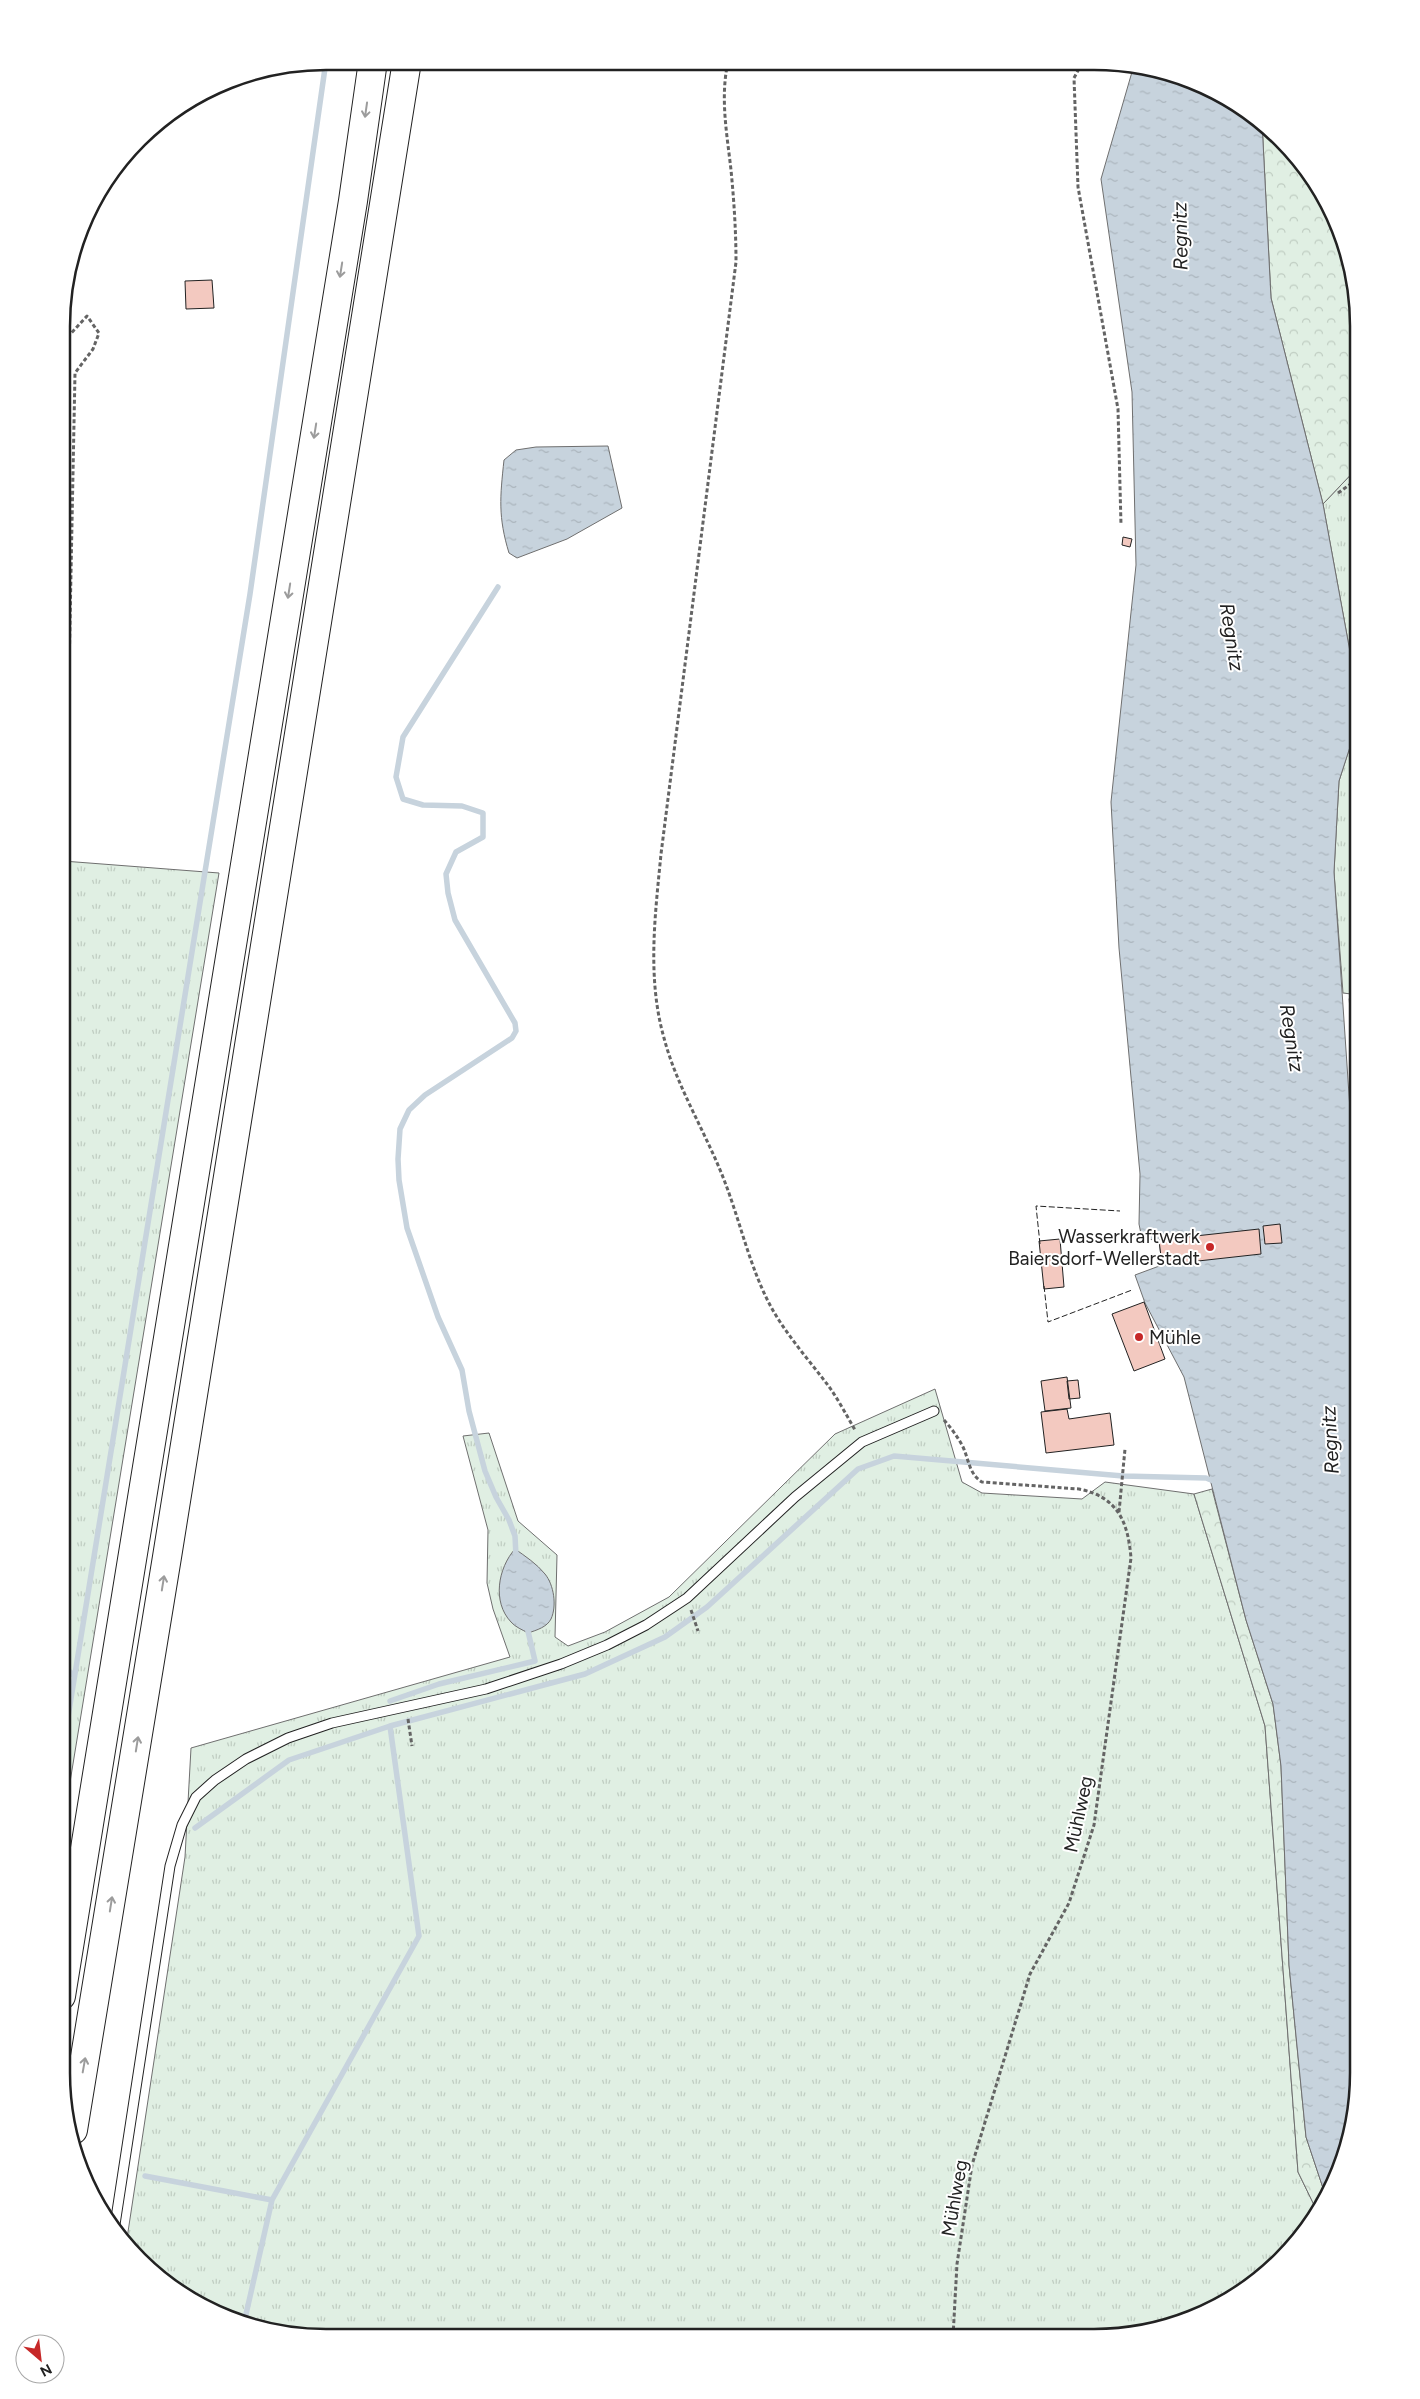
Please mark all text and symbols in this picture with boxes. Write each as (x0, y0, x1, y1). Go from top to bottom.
one-way arrow (360, 101, 370, 117)
water label: Regnitz (1167, 201, 1193, 270)
one-way arrow (336, 262, 346, 278)
one-way arrow (310, 422, 320, 438)
one-way arrow (284, 583, 294, 599)
water label: Regnitz (1215, 601, 1249, 673)
water label: Regnitz (1275, 1002, 1309, 1074)
place label: Wasserkraftwerk Baiersdorf-Wellerstadt (1008, 1225, 1201, 1270)
marker: Wasserkraftwerk Baiersdorf-Wellerstadt (1204, 1241, 1216, 1253)
place label: Mühle (1149, 1326, 1201, 1349)
marker: Mühle (1133, 1331, 1145, 1343)
water label: Regnitz (1316, 1405, 1344, 1475)
one-way arrow (158, 1576, 168, 1592)
one-way arrow (132, 1736, 142, 1752)
street label: Mühlweg (1059, 1774, 1098, 1854)
one-way arrow (106, 1897, 116, 1913)
one-way arrow (80, 2057, 90, 2073)
street label: Mühlweg (936, 2158, 973, 2238)
north arrow (15, 2334, 65, 2384)
text: N (37, 2360, 55, 2380)

